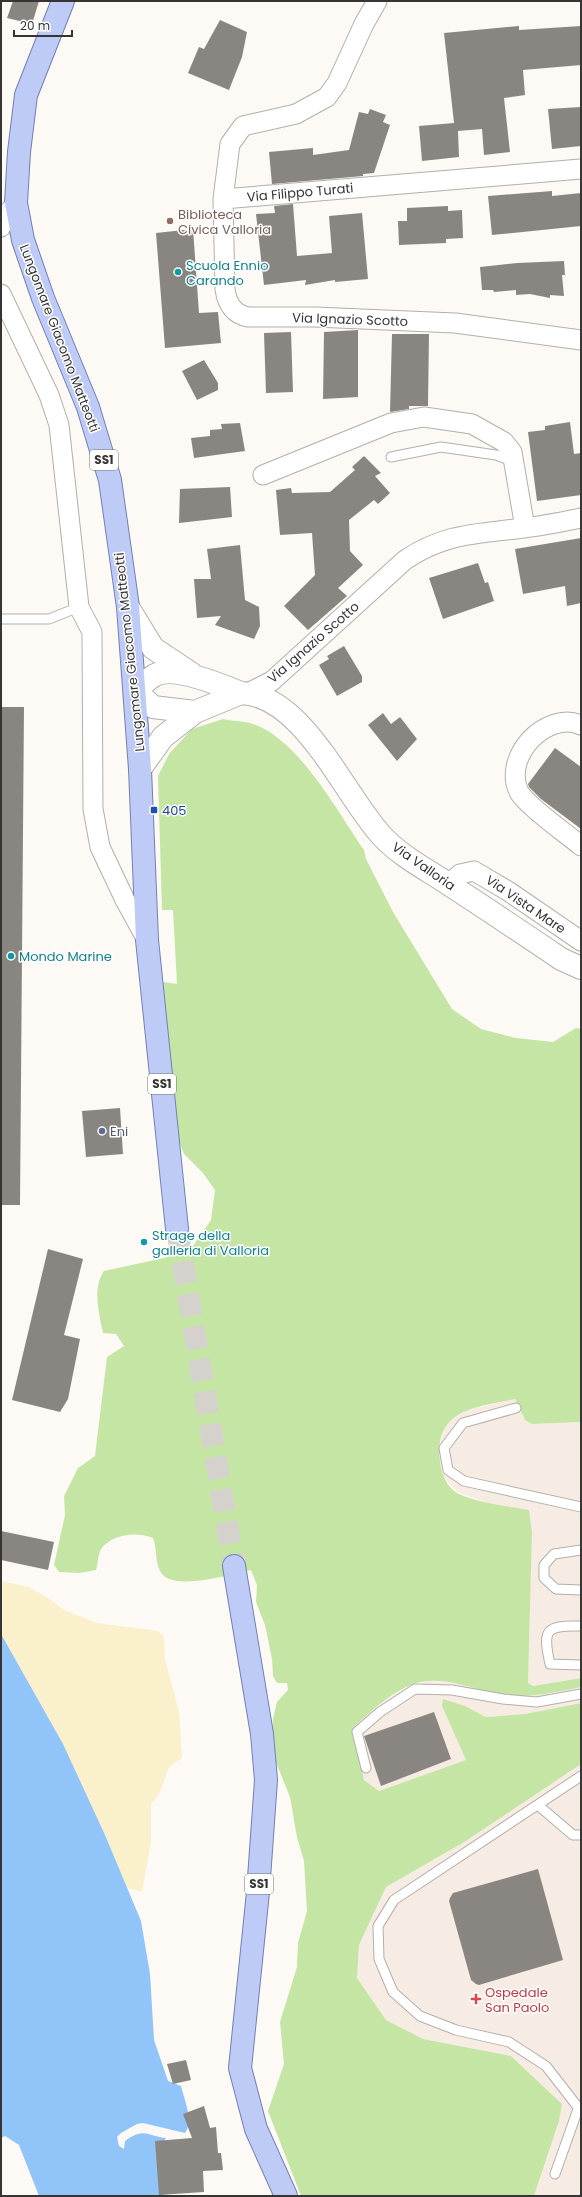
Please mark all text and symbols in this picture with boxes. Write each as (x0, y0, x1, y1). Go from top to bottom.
scale bar (14, 12, 72, 38)
text: 20 m (20, 17, 50, 34)
street label: Via Filippo Turati (246, 178, 354, 207)
place label: Biblioteca Civica Valloria (178, 205, 271, 239)
marker: Biblioteca Civica Valloria (165, 216, 175, 226)
street label: Lungomare Giacomo Matteotti (15, 241, 104, 435)
place label: Scuola Ennio Carando (186, 256, 268, 290)
marker: Scuola Ennio Carando (173, 267, 183, 277)
street label: Via Ignazio Scotto (292, 308, 408, 331)
road number: SS1 (90, 450, 118, 470)
street label: Lungomare Giacomo Matteotti (110, 552, 149, 752)
street label: Via Ignazio Scotto (263, 597, 363, 688)
place label: 405 (162, 801, 187, 820)
marker: 405 (149, 805, 159, 815)
street label: Via Valloria (388, 838, 459, 895)
street label: Via Vista Mare (482, 871, 570, 938)
place label: Mondo Marine (19, 947, 112, 966)
marker: Mondo Marine (6, 951, 16, 961)
road number: SS1 (148, 1074, 176, 1094)
place label: Eni (110, 1122, 128, 1141)
marker: Eni (97, 1126, 107, 1136)
place label: Strage della galleria di Valloria (152, 1226, 269, 1260)
marker: Strage della galleria di Valloria (139, 1237, 149, 1247)
road number: SS1 (245, 1874, 273, 1894)
place label: Ospedale San Paolo (485, 1983, 549, 2017)
marker: Ospedale San Paolo (470, 1993, 482, 2005)

